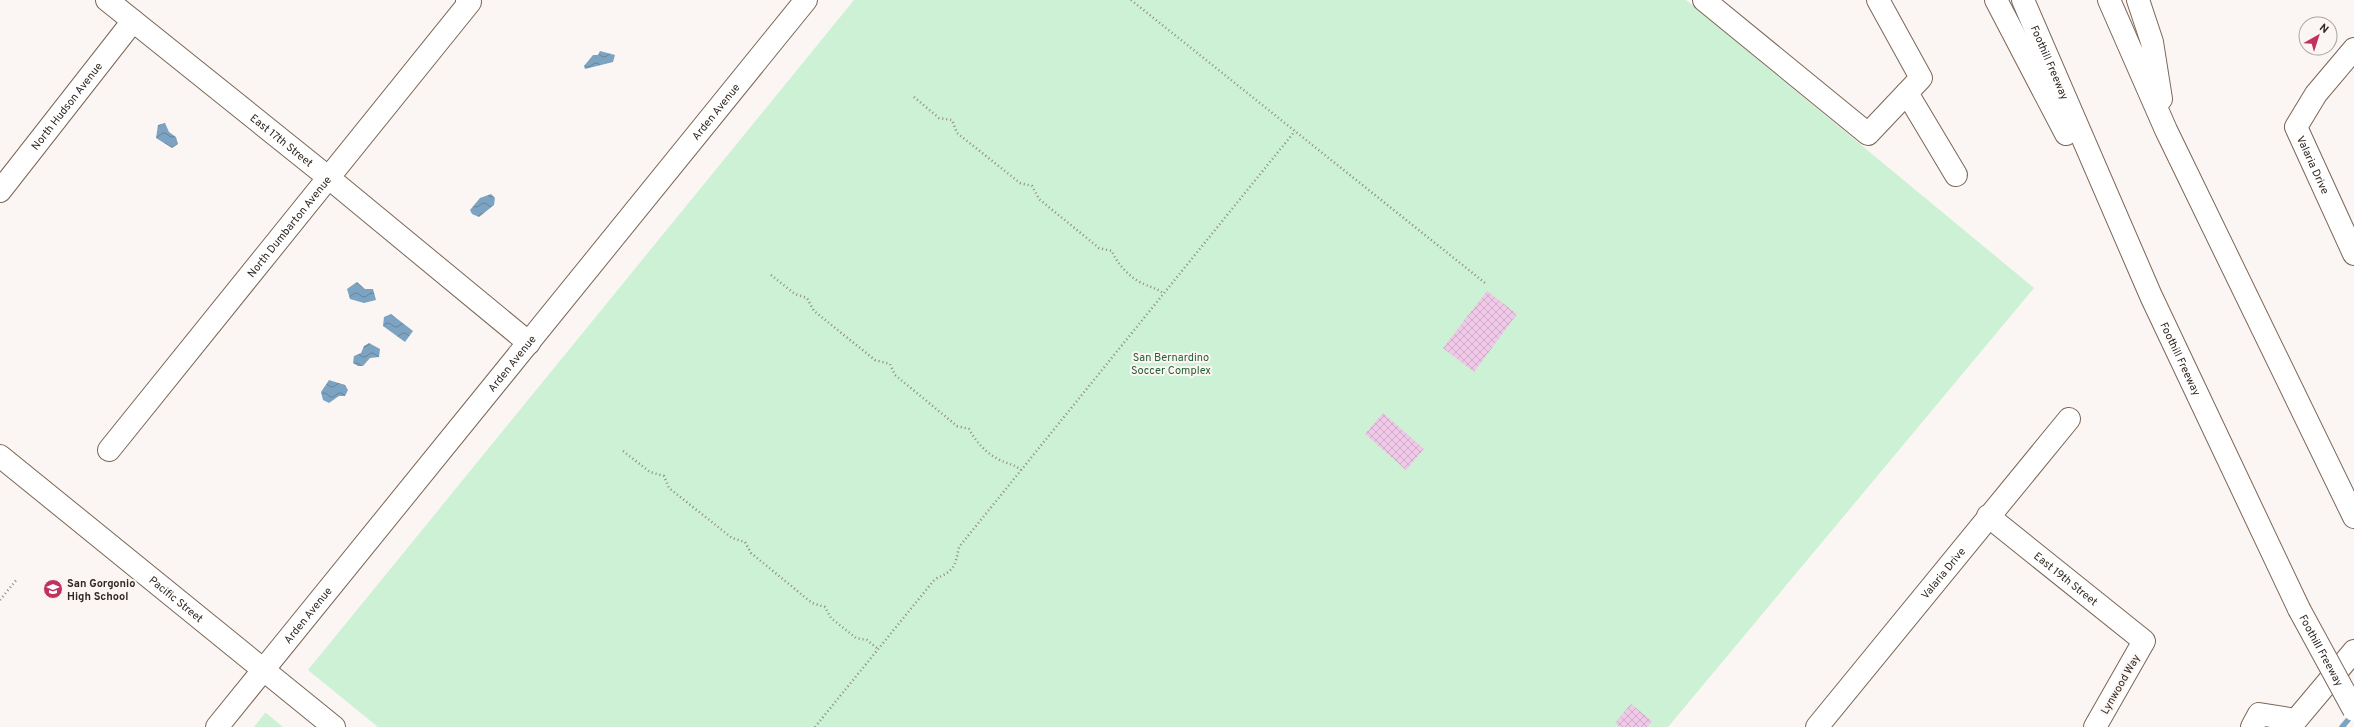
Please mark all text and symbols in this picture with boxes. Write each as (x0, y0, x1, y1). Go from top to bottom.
north arrow (2298, 16, 2338, 56)
text: N (2316, 21, 2331, 37)
street label: Foothill Freeway (2027, 23, 2071, 102)
street label: North Hudson Avenue (29, 60, 106, 153)
street label: Arden Avenue (689, 81, 744, 143)
street label: East 17th Street (247, 111, 315, 170)
street label: Valaria Drive (2293, 134, 2332, 197)
street label: North Dumbarton Avenue (245, 174, 335, 281)
street label: Foothill Freeway (2156, 320, 2203, 398)
street label: Arden Avenue (485, 333, 540, 395)
park label: San Bernardino Soccer Complex (1131, 351, 1211, 378)
street label: Valaria Drive (1919, 545, 1969, 602)
street label: East 19th Street (2031, 549, 2100, 609)
street label: Pacific Street (146, 574, 206, 626)
place label: San Gorgonio High School (67, 577, 135, 604)
school or university icon: San Gorgonio High School (42, 578, 64, 600)
street label: Arden Avenue (281, 585, 336, 647)
street label: Foothill Freeway (2295, 612, 2346, 689)
street label: Lynwood Way (2098, 652, 2144, 717)

